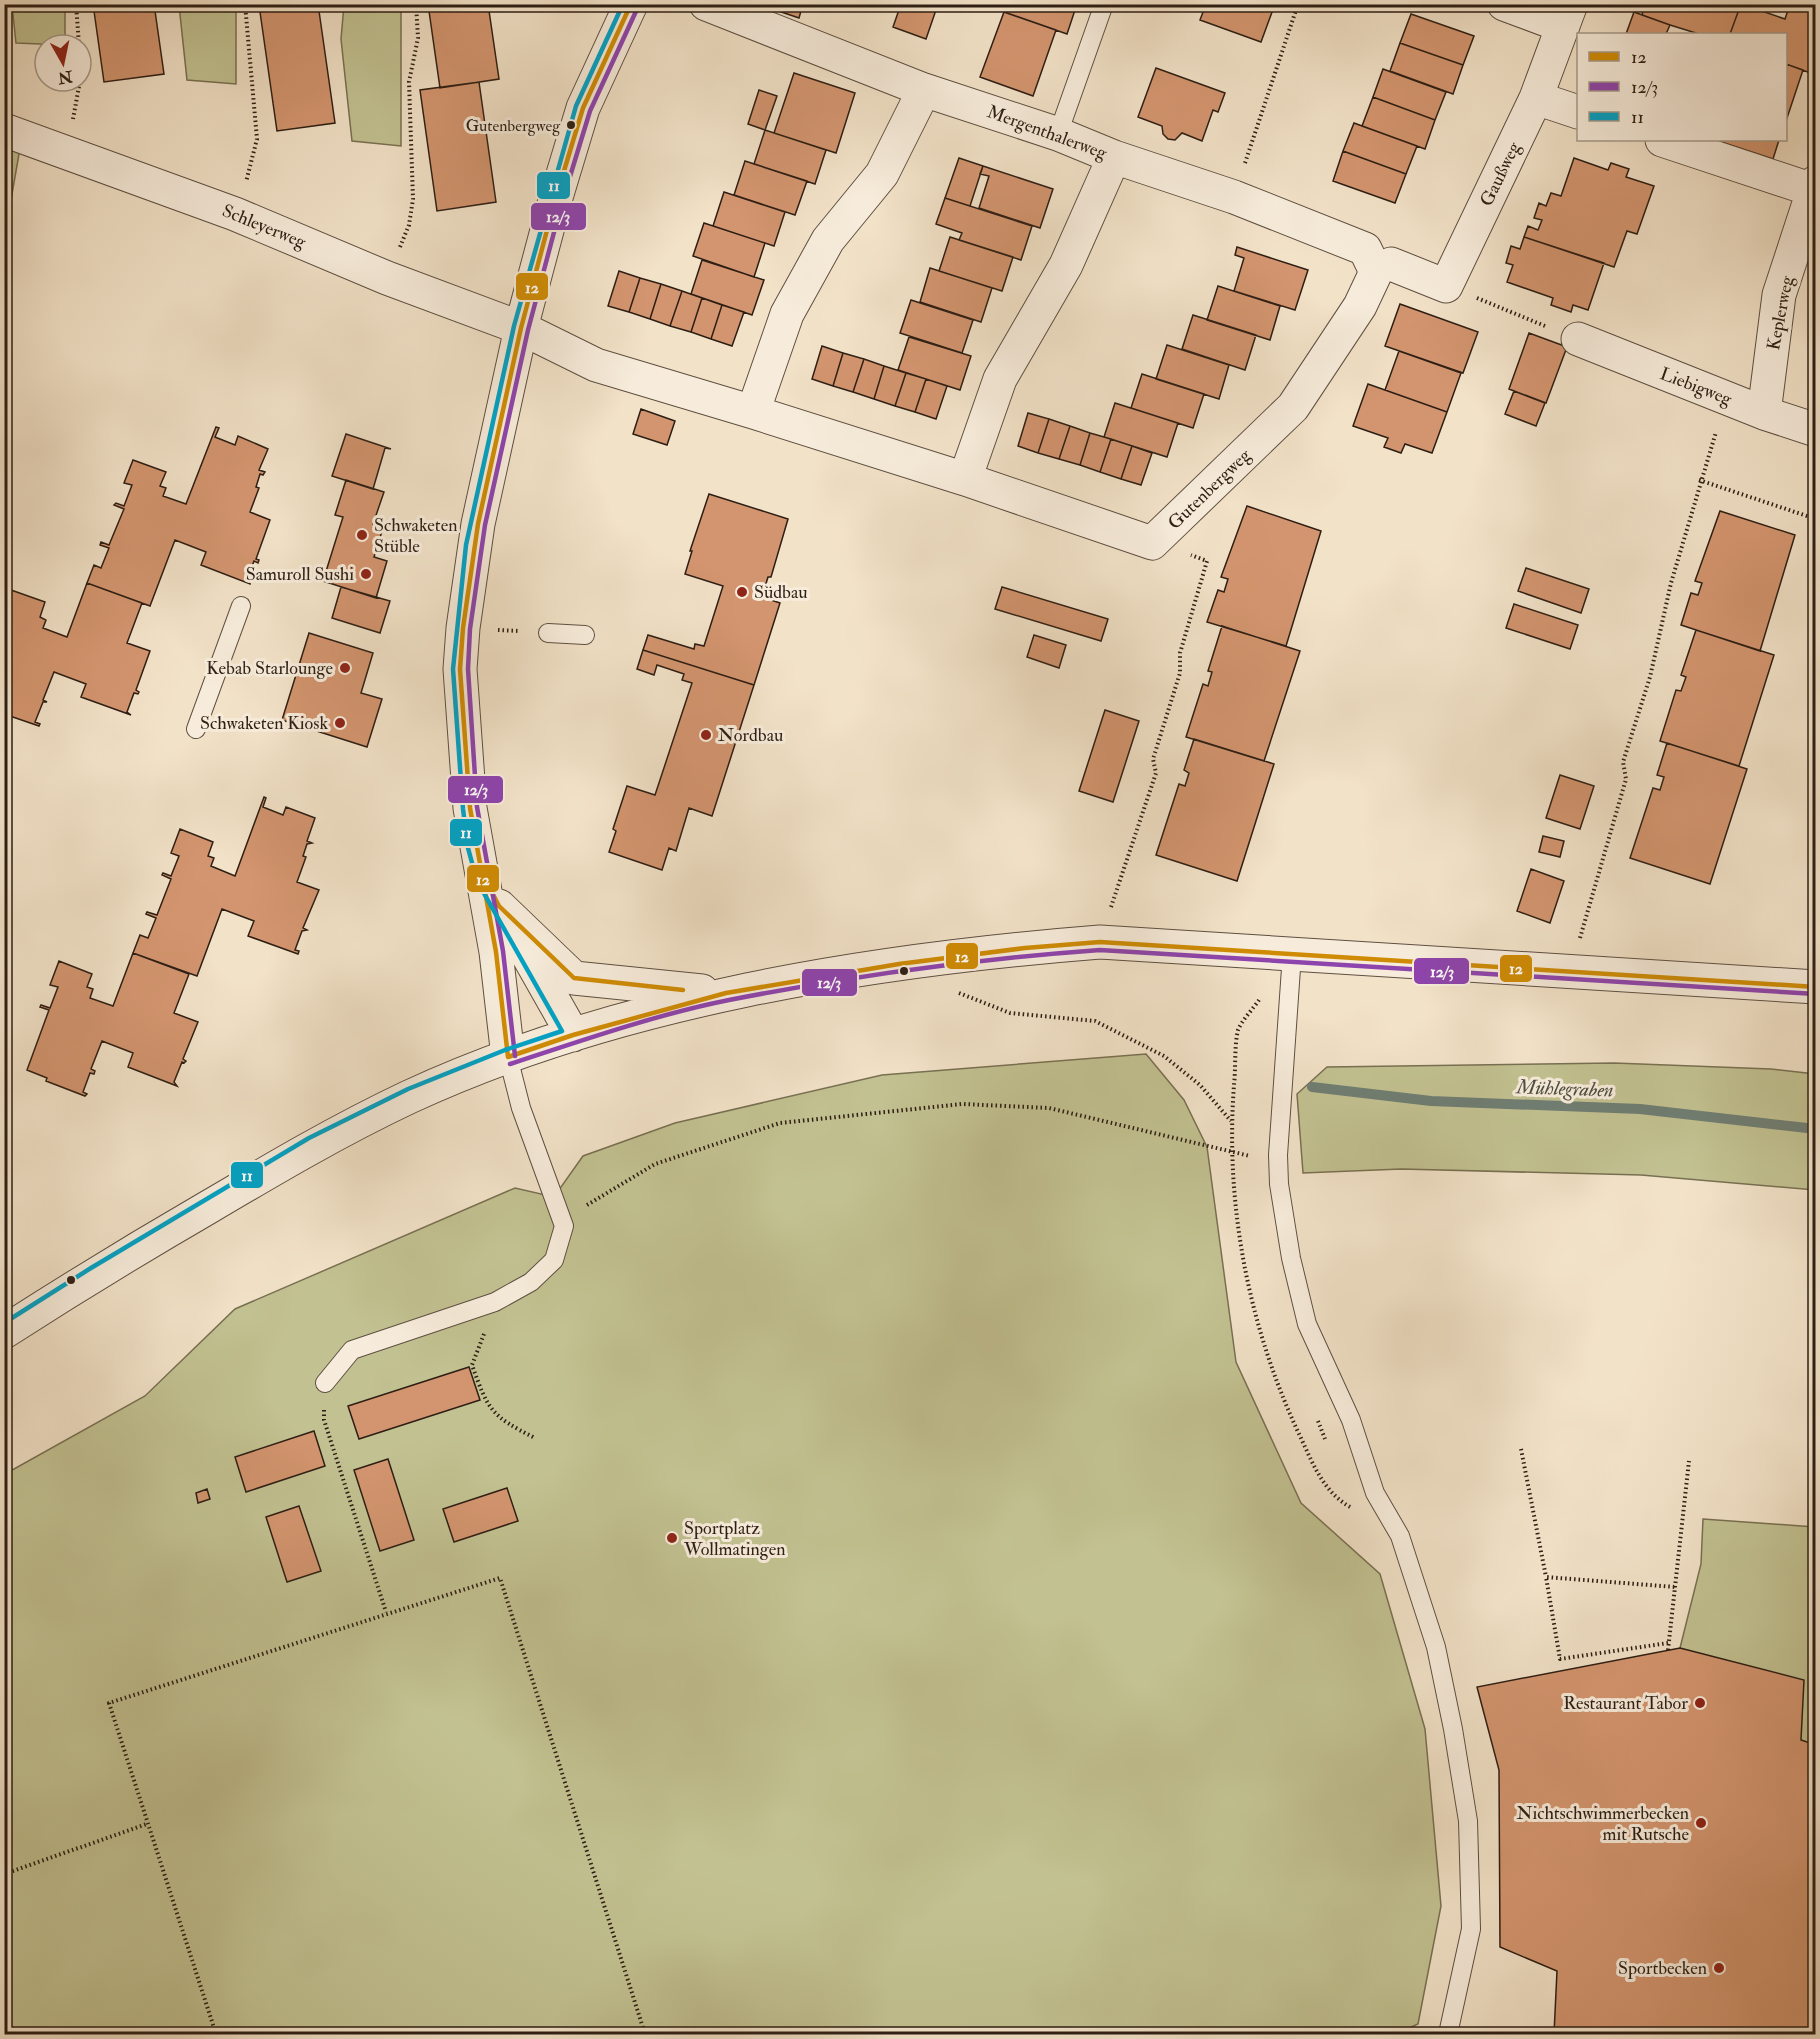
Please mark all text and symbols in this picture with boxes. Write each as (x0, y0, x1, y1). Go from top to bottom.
north arrow (33, 33, 93, 93)
legend (1577, 33, 1787, 141)
text: 12 (1631, 46, 1647, 69)
text: N (56, 66, 75, 88)
text: 12/3 (1631, 76, 1658, 99)
street label: Mergenthalerweg (984, 100, 1111, 165)
text: 11 (1631, 106, 1644, 129)
place label: Gutenbergweg (466, 116, 561, 136)
marker: Gutenbergweg (565, 119, 577, 131)
street label: Gaußweg (1475, 137, 1526, 210)
line badge: 11 (536, 171, 571, 200)
text: 11 (548, 176, 560, 196)
street label: Schleyerweg (219, 199, 310, 254)
line badge: 12/3 (530, 202, 587, 231)
text: 12/3 (546, 207, 570, 227)
line badge: 12 (515, 272, 549, 301)
street label: Keplerweg (1762, 273, 1799, 352)
text: 12 (525, 278, 539, 298)
street label: Liebigweg (1657, 362, 1736, 411)
street label: Gutenbergweg (1163, 443, 1256, 535)
place label: Schwaketen Stüble (374, 514, 457, 558)
marker: Schwaketen Stüble (355, 528, 369, 542)
place label: Samuroll Sushi (246, 563, 354, 586)
marker: Samuroll Sushi (359, 567, 373, 581)
place label: Südbau (754, 581, 808, 604)
marker: Südbau (735, 585, 749, 599)
place label: Kebab Starlounge (206, 657, 333, 680)
marker: Kebab Starlounge (338, 661, 352, 675)
place label: Schwaketen Kiosk (200, 712, 328, 735)
marker: Schwaketen Kiosk (333, 716, 347, 730)
place label: Nordbau (718, 724, 783, 747)
marker: Nordbau (699, 728, 713, 742)
line badge: 12/3 (447, 775, 504, 804)
text: 12/3 (464, 780, 488, 800)
line badge: 11 (449, 818, 483, 847)
text: 11 (460, 823, 472, 843)
line badge: 12 (466, 864, 500, 893)
text: 12 (476, 870, 490, 890)
line badge: 12 (945, 942, 979, 970)
text: 12 (955, 947, 969, 967)
line badge: 12 (1499, 954, 1533, 983)
line badge: 12/3 (1413, 957, 1470, 985)
text: 12 (1509, 959, 1523, 979)
text: 12/3 (1430, 962, 1454, 982)
unlabelled marker (898, 965, 910, 977)
line badge: 12/3 (801, 968, 858, 997)
text: 12/3 (817, 973, 841, 993)
water label: Mühlegraben (1515, 1074, 1614, 1103)
line badge: 11 (230, 1161, 264, 1189)
text: 11 (241, 1166, 253, 1186)
unlabelled marker (65, 1274, 77, 1286)
place label: Sportplatz Wollmatingen (683, 1517, 785, 1561)
marker: Sportplatz Wollmatingen (665, 1531, 679, 1545)
place label: Restaurant Tabor (1563, 1692, 1688, 1715)
marker: Restaurant Tabor (1693, 1696, 1707, 1710)
place label: Nichtschwimmerbecken mit Rutsche (1516, 1802, 1689, 1846)
marker: Nichtschwimmerbecken mit Rutsche (1694, 1816, 1708, 1830)
place label: Sportbecken (1618, 1957, 1707, 1980)
marker: Sportbecken (1712, 1961, 1726, 1975)

